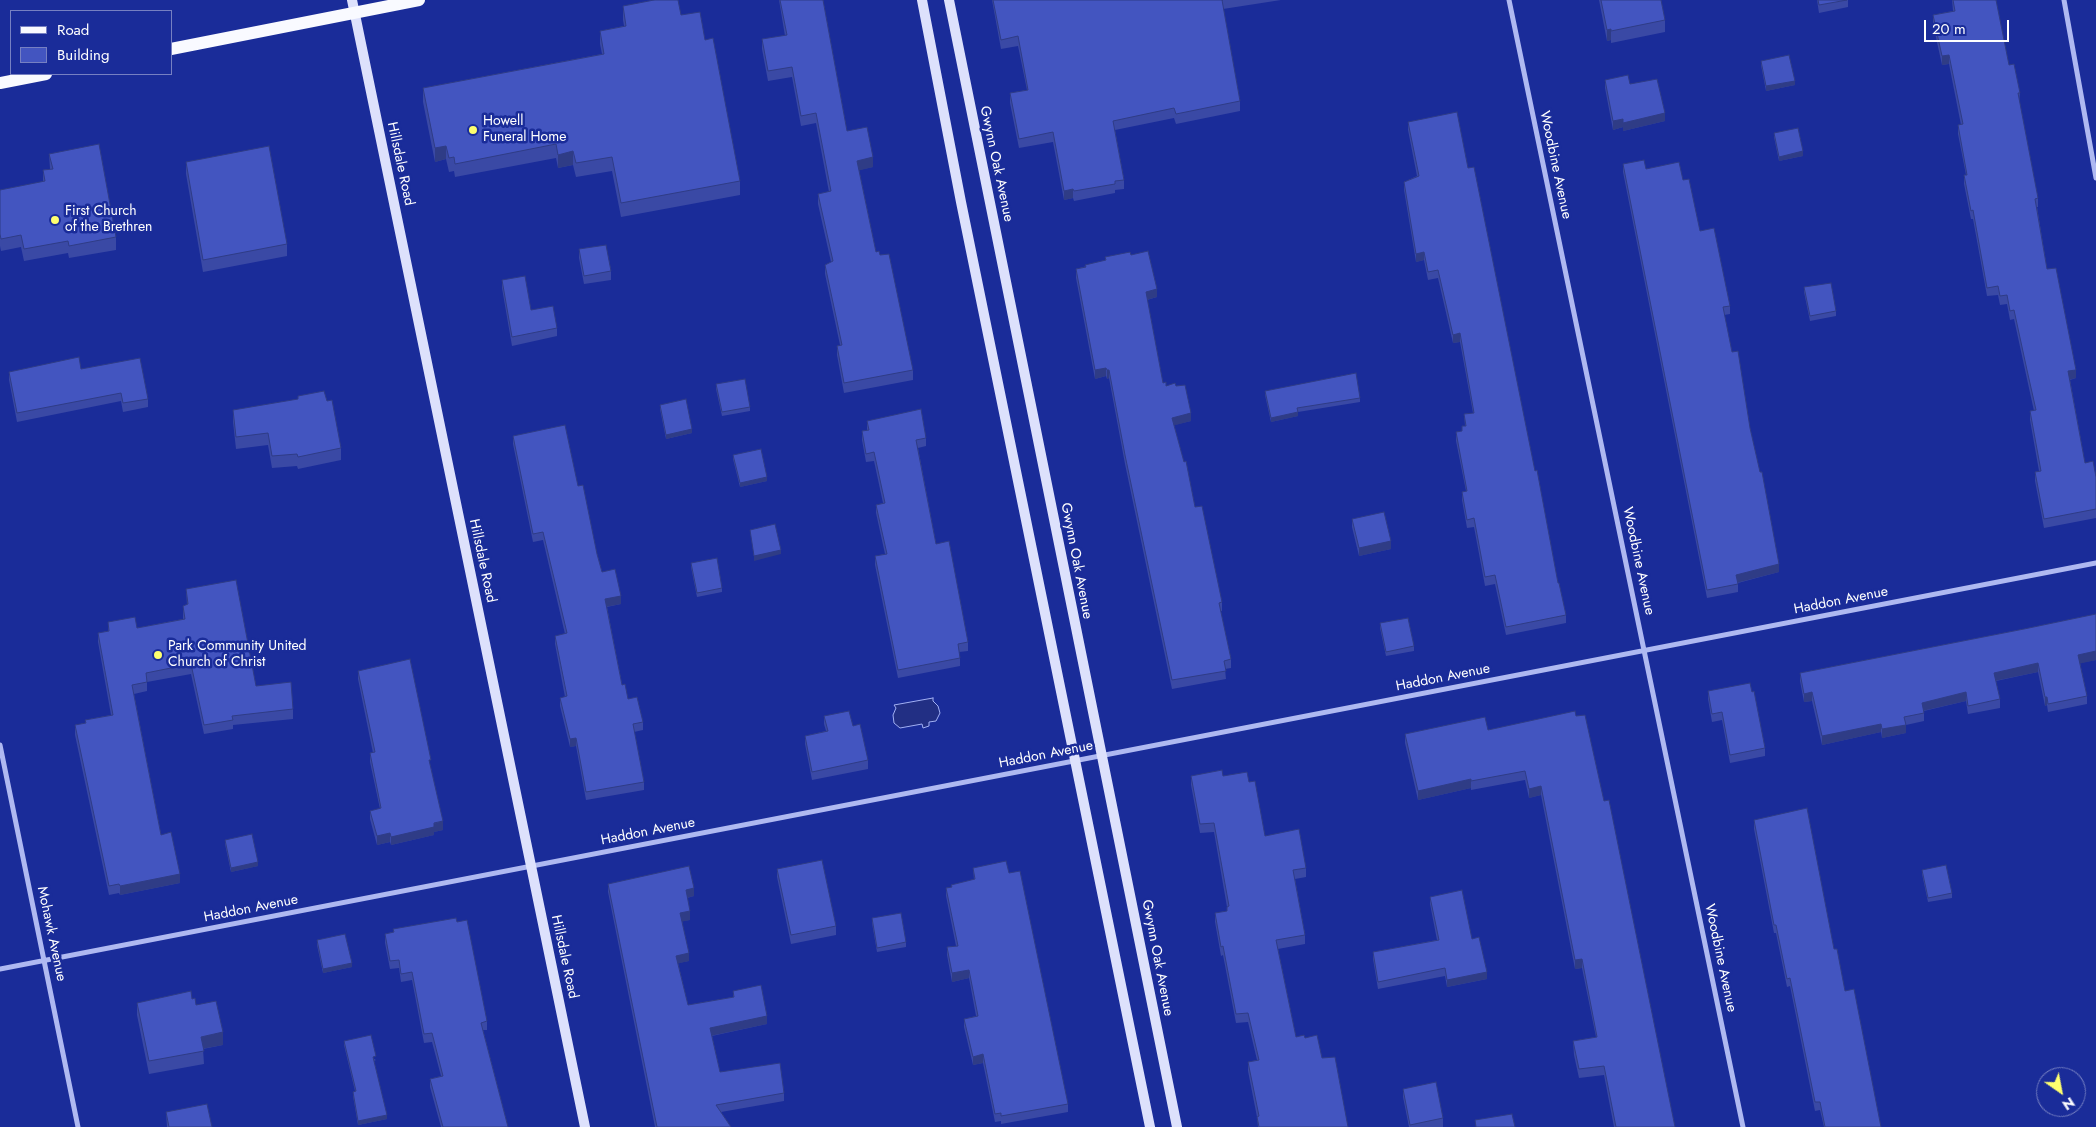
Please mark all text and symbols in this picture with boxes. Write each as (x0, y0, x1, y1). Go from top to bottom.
legend (10, 10, 172, 75)
scale bar (1926, 10, 2011, 42)
text: 20 m (1932, 18, 1966, 40)
text: Road (57, 19, 89, 41)
text: Building (57, 44, 109, 66)
street label: Gwynn Oak Avenue (976, 105, 1016, 223)
street label: Woodbine Avenue (1535, 109, 1575, 221)
place label: Howell Funeral Home (483, 114, 566, 146)
street label: Hillsdale Road (383, 121, 417, 207)
marker: Howell Funeral Home (467, 124, 479, 136)
place label: First Church of the Brethren (65, 204, 152, 236)
marker: First Church of the Brethren (49, 214, 61, 226)
street label: Gwynn Oak Avenue (1057, 502, 1095, 620)
street label: Woodbine Avenue (1618, 505, 1658, 617)
street label: Hillsdale Road (465, 518, 499, 604)
street label: Haddon Avenue (1793, 584, 1889, 618)
place label: Park Community United Church of Christ (168, 639, 307, 672)
marker: Park Community United Church of Christ (152, 649, 164, 661)
street label: Haddon Avenue (1395, 661, 1491, 695)
street label: Haddon Avenue (998, 738, 1094, 772)
street label: Haddon Avenue (600, 815, 696, 849)
street label: Mohawk Avenue (33, 885, 69, 983)
street label: Haddon Avenue (203, 892, 299, 926)
street label: Gwynn Oak Avenue (1138, 899, 1176, 1017)
street label: Woodbine Avenue (1700, 902, 1740, 1014)
street label: Hillsdale Road (547, 914, 581, 1000)
north arrow (2036, 1067, 2086, 1117)
text: N (2059, 1092, 2079, 1115)

